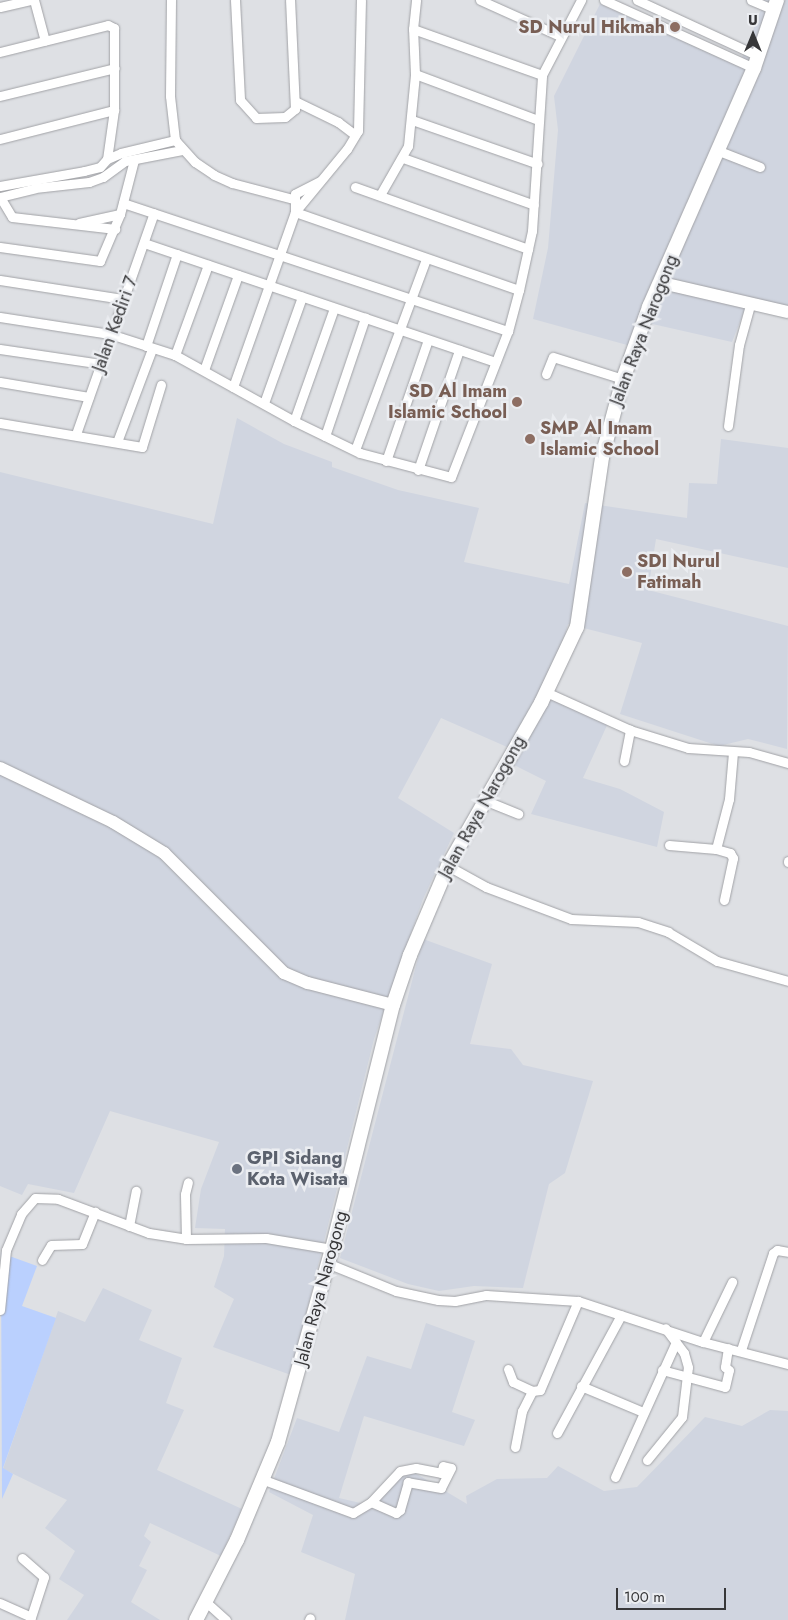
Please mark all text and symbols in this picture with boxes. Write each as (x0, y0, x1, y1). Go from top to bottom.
north arrow (728, 10, 778, 60)
text: U (748, 10, 758, 30)
place label: SD Nurul Hikmah (518, 16, 665, 38)
marker: SD Nurul Hikmah (669, 21, 681, 33)
street label: Jalan Raya Narogong (605, 252, 683, 408)
street label: Jalan Kediri 7 (88, 273, 142, 375)
place label: SD Al Imam Islamic School (388, 381, 507, 424)
marker: SD Al Imam Islamic School (511, 396, 523, 408)
place label: SMP Al Imam Islamic School (540, 418, 659, 460)
marker: SMP Al Imam Islamic School (524, 433, 536, 445)
place label: SDI Nurul Fatimah (637, 551, 720, 594)
marker: SDI Nurul Fatimah (621, 566, 633, 578)
street label: Jalan Raya Narogong (434, 732, 530, 882)
place label: GPI Sidang Kota Wisata (247, 1148, 348, 1190)
marker: GPI Sidang Kota Wisata (231, 1163, 243, 1175)
street label: Jalan Raya Narogong (290, 1208, 352, 1368)
scale bar (618, 1578, 728, 1610)
text: 100 m (624, 1586, 665, 1608)

